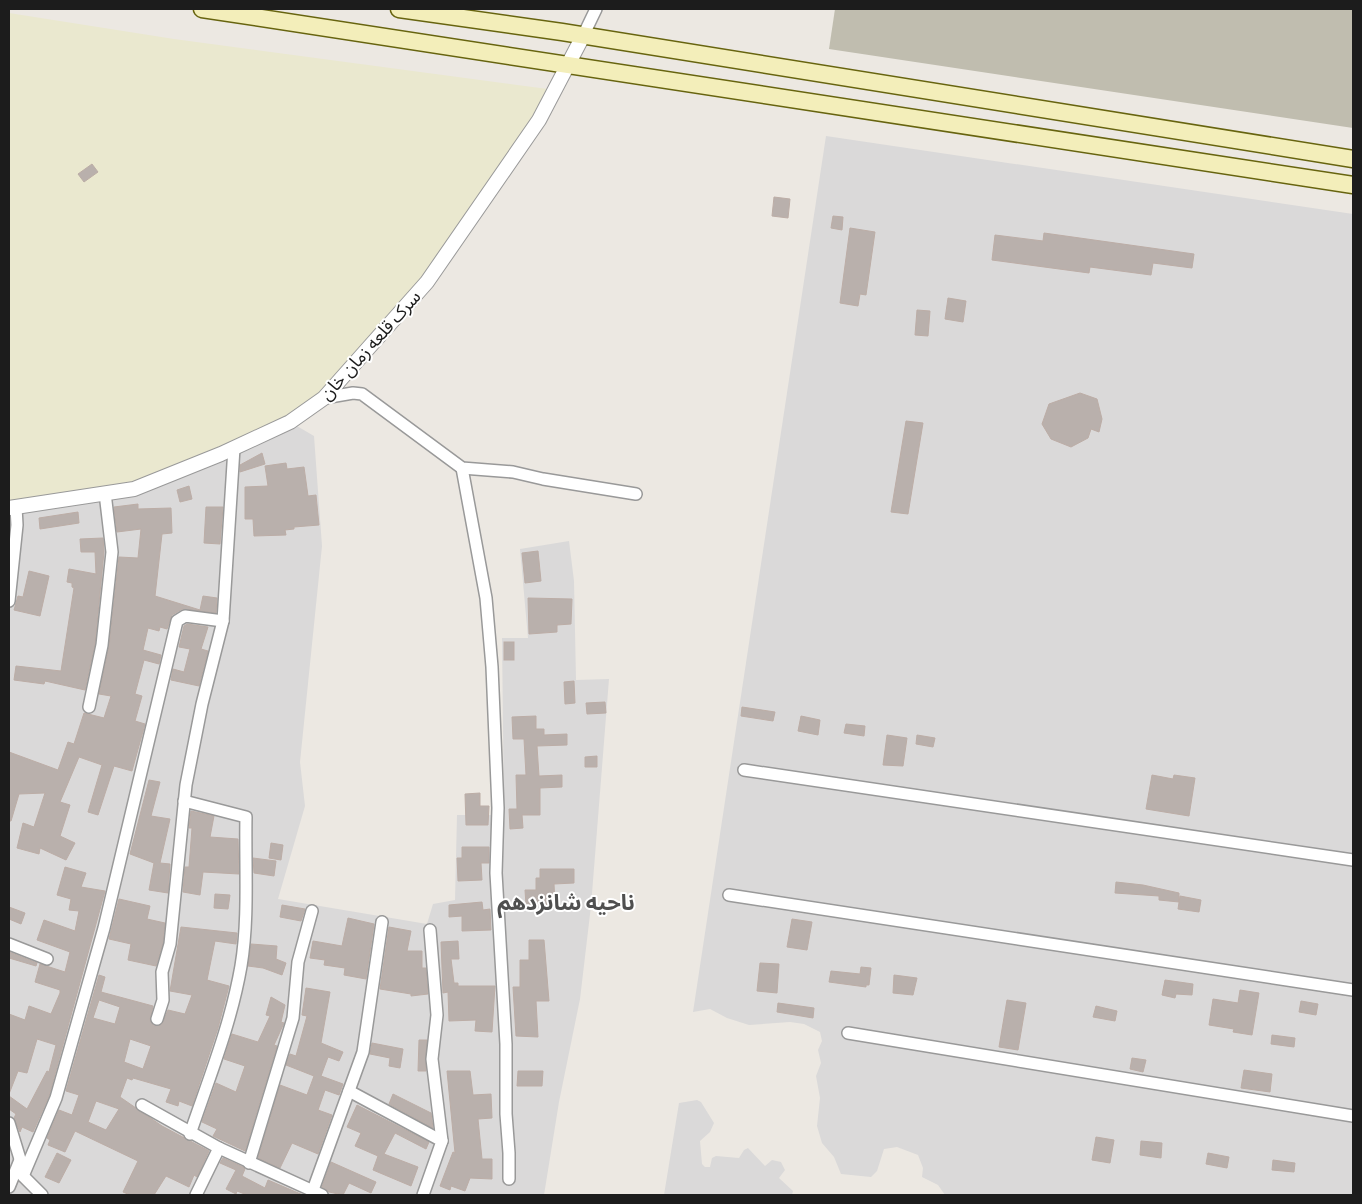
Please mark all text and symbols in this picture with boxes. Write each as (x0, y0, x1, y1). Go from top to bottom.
street label: سرک قلعه زمان خان (314, 285, 426, 405)
district label: ناحیه شانزدهم (497, 888, 635, 919)

